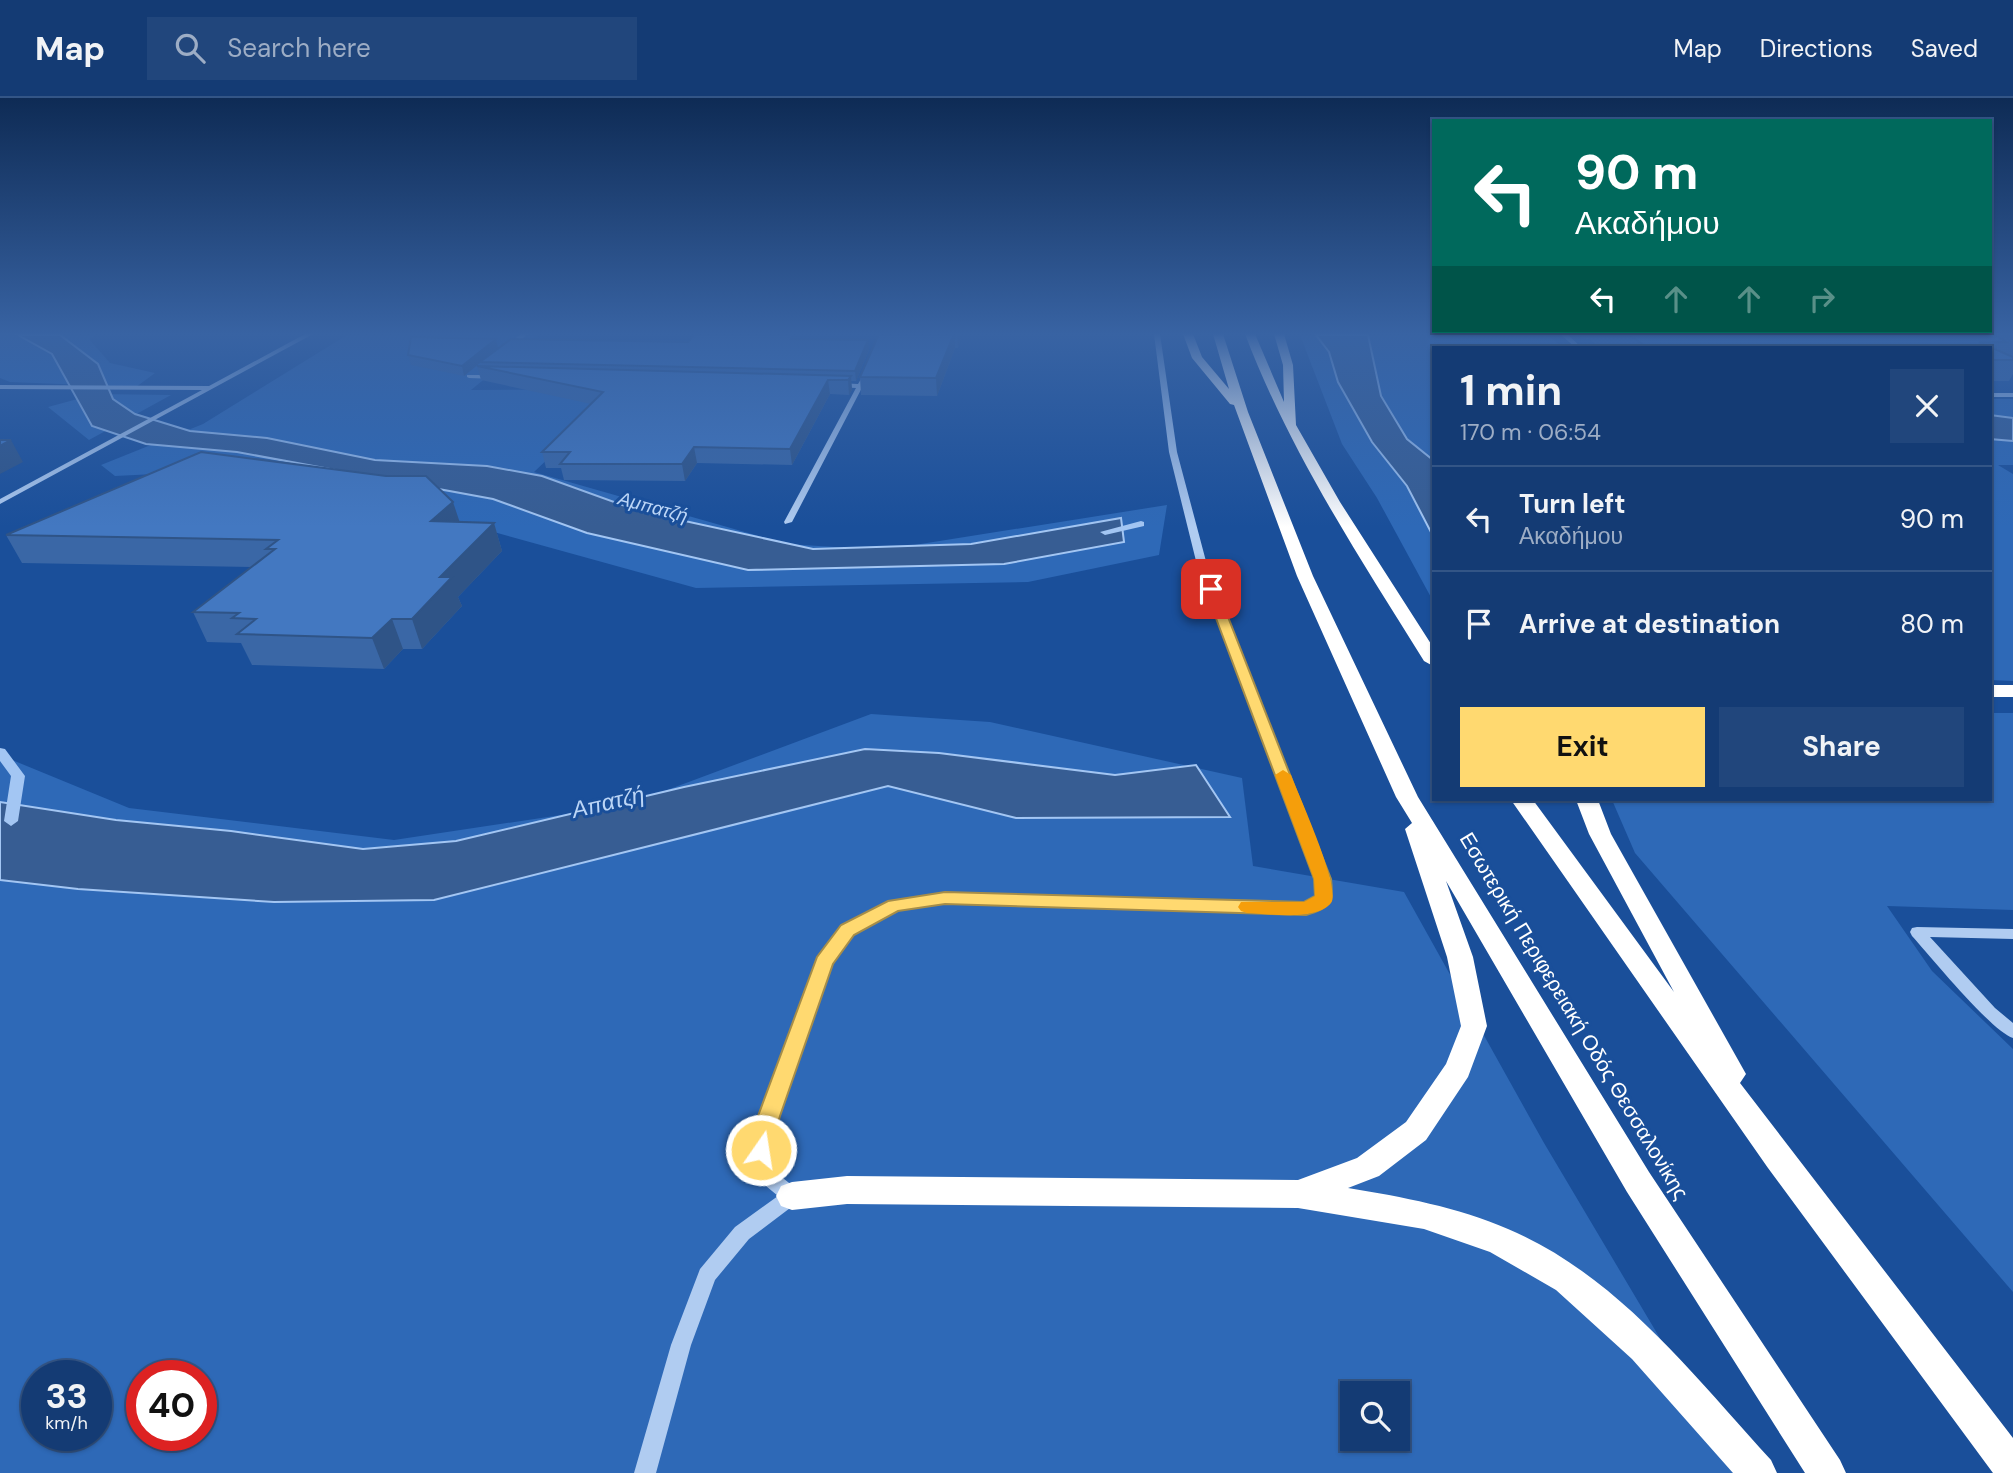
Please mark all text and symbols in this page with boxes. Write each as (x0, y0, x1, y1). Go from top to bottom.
search box (147, 17, 637, 80)
text: Map (35, 27, 105, 70)
icon: search (171, 29, 209, 67)
text: Search here (227, 31, 371, 65)
text: Map (1674, 33, 1722, 64)
text: Directions (1760, 33, 1873, 64)
text: Saved (1911, 33, 1978, 64)
text: 90 m (1575, 140, 1698, 204)
icon: left (1460, 147, 1551, 238)
text: Ακαδήμου (1575, 202, 1720, 244)
icon: left (1584, 280, 1622, 318)
icon: ahead (1657, 280, 1695, 318)
icon: ahead (1730, 280, 1768, 318)
icon: right (1803, 280, 1841, 318)
text: 1 min (1460, 363, 1562, 418)
button: close (1890, 369, 1964, 443)
text: 170 m · 06:54 (1460, 417, 1601, 447)
water label: Αμπατζή (614, 485, 691, 528)
text: Turn left (1519, 487, 1626, 521)
icon: left (1460, 500, 1498, 538)
text: 90 m (1900, 502, 1964, 536)
text: Ακαδήμου (1519, 521, 1623, 551)
pin (1181, 559, 1241, 619)
icon: arrive (1192, 570, 1230, 608)
icon: arrive (1460, 605, 1498, 643)
text: Arrive at destination (1519, 607, 1780, 641)
text: 80 m (1900, 607, 1964, 641)
button: Exit (1460, 707, 1705, 787)
button: Share (1719, 707, 1964, 787)
water label: Απατζή (567, 779, 647, 825)
street label: Εσωτερική Περιφερειακή Οδός Θεσσαλονίκης (1453, 827, 1695, 1205)
position arrow (724, 1113, 798, 1187)
speed limit sign: 40 (126, 1360, 217, 1451)
text: 33 (45, 1373, 88, 1419)
map controls (1340, 1381, 1410, 1451)
button: search (1340, 1381, 1410, 1451)
text: km/h (45, 1411, 88, 1435)

